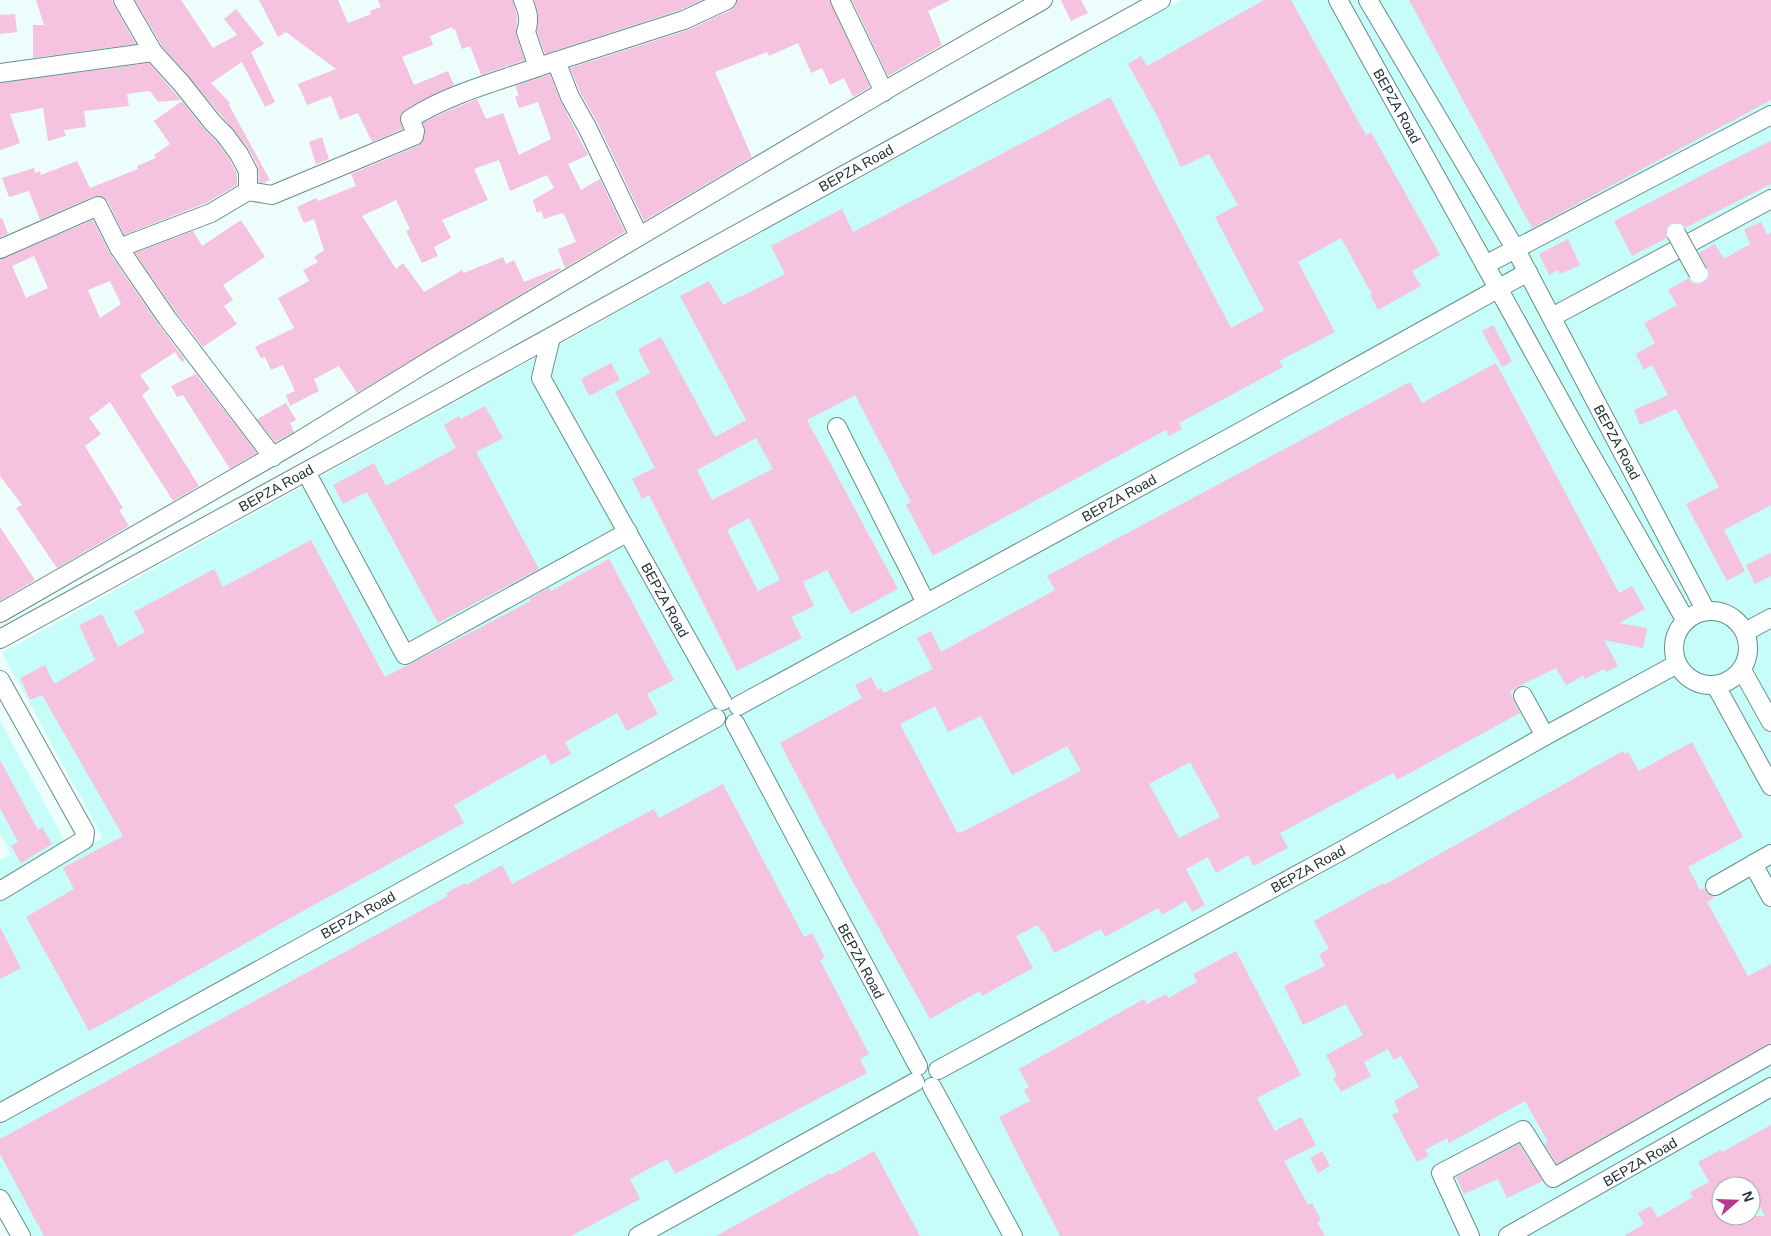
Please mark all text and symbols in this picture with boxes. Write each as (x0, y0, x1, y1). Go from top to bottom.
street label: BEPZA Road (1370, 66, 1424, 146)
street label: BEPZA Road (816, 141, 896, 195)
street label: BEPZA Road (1591, 402, 1643, 482)
street label: BEPZA Road (236, 461, 316, 515)
street label: BEPZA Road (1079, 471, 1159, 525)
street label: BEPZA Road (638, 560, 692, 640)
street label: BEPZA Road (1268, 842, 1348, 896)
street label: BEPZA Road (318, 888, 398, 942)
street label: BEPZA Road (835, 921, 887, 1001)
street label: BEPZA Road (1600, 1134, 1680, 1190)
north arrow (1711, 1176, 1761, 1226)
text: N (1739, 1189, 1757, 1204)

